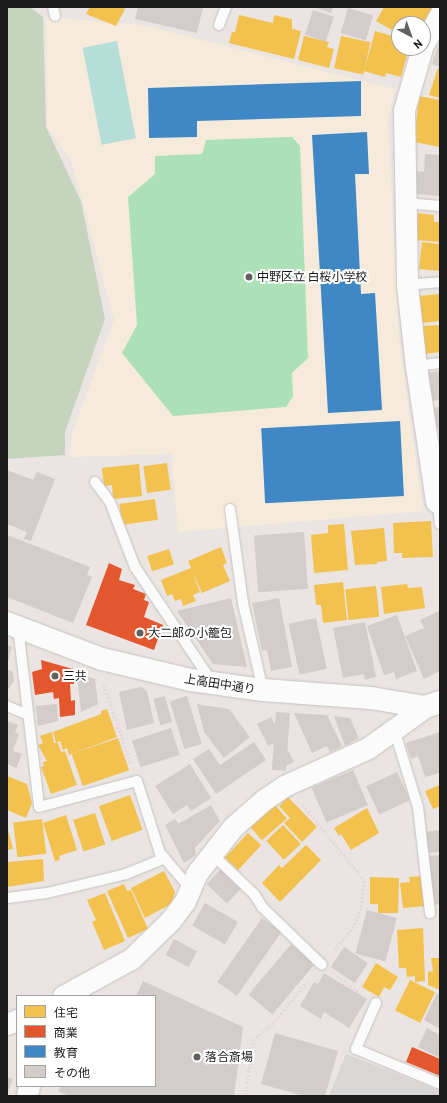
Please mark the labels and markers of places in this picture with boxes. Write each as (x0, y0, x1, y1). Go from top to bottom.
place label: 中野区立 白桜小学校 (257, 270, 367, 284)
marker: 中野区立 白桜小学校 (244, 272, 254, 282)
place label: 大二郎の小籠包 (148, 626, 232, 640)
marker: 大二郎の小籠包 (135, 628, 145, 638)
place label: 三共 (63, 669, 87, 683)
marker: 三共 (50, 671, 60, 681)
place label: 落合斎場 (205, 1050, 253, 1064)
marker: 落合斎場 (192, 1052, 202, 1062)

